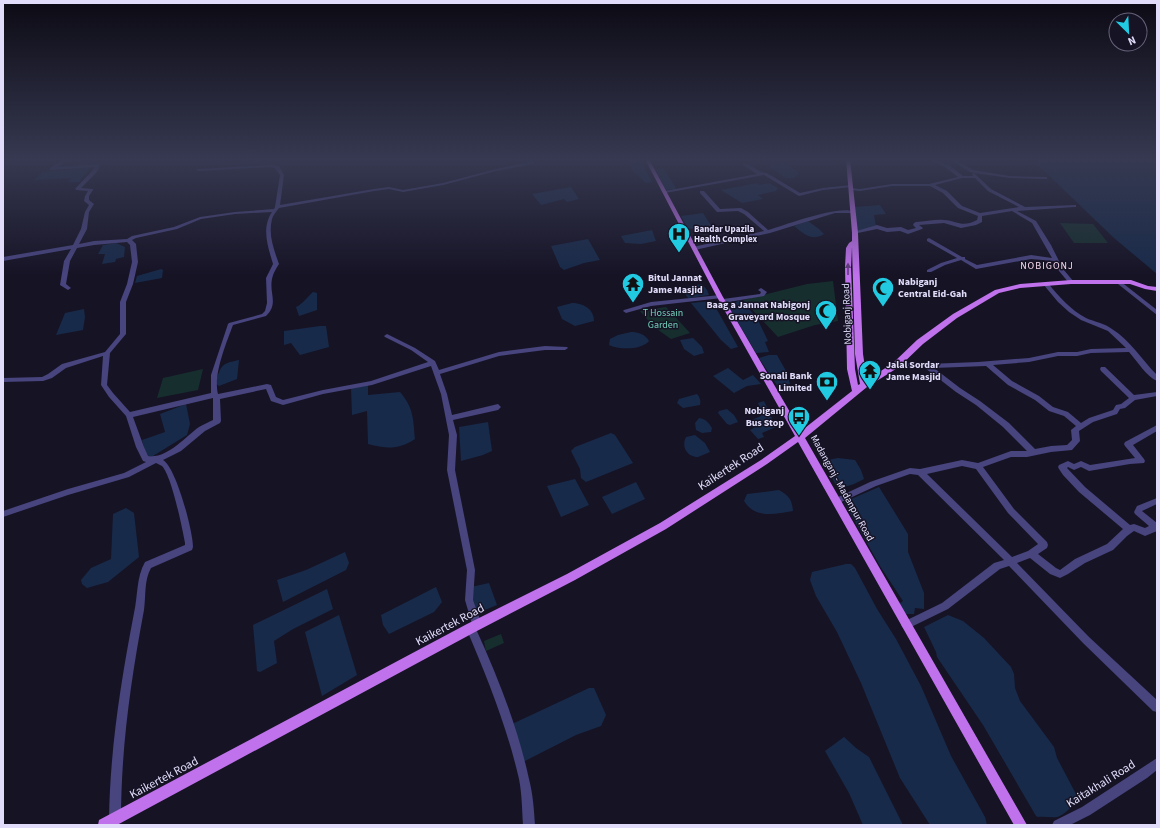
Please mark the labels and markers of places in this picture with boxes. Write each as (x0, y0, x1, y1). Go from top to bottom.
hospital icon: Bandar Upazila Health Complex (666, 221, 692, 254)
place label: Bandar Upazila Health Complex (694, 223, 758, 246)
temple icon: Bitul Jannat Jame Masjid (620, 271, 646, 304)
place label: Bitul Jannat Jame Masjid (648, 271, 703, 297)
mosque icon: Nabiganj Central Eid-Gah (870, 275, 896, 308)
place label: Nabiganj Central Eid-Gah (898, 275, 967, 301)
place label: Baag a Jannat Nabigonj Graveyard Mosque (706, 298, 810, 324)
mosque icon: Baag a Jannat Nabigonj Graveyard Mosque (813, 298, 839, 331)
temple icon: Jalal Sordar Jame Masjid (857, 358, 883, 391)
place label: Jalal Sordar Jame Masjid (886, 358, 941, 384)
place label: Sonali Bank Limited (760, 369, 813, 395)
bank icon: Sonali Bank Limited (814, 369, 840, 402)
place label: Nobiganj Bus Stop (744, 404, 784, 430)
bus stop icon: Nobiganj Bus Stop (786, 404, 812, 437)

